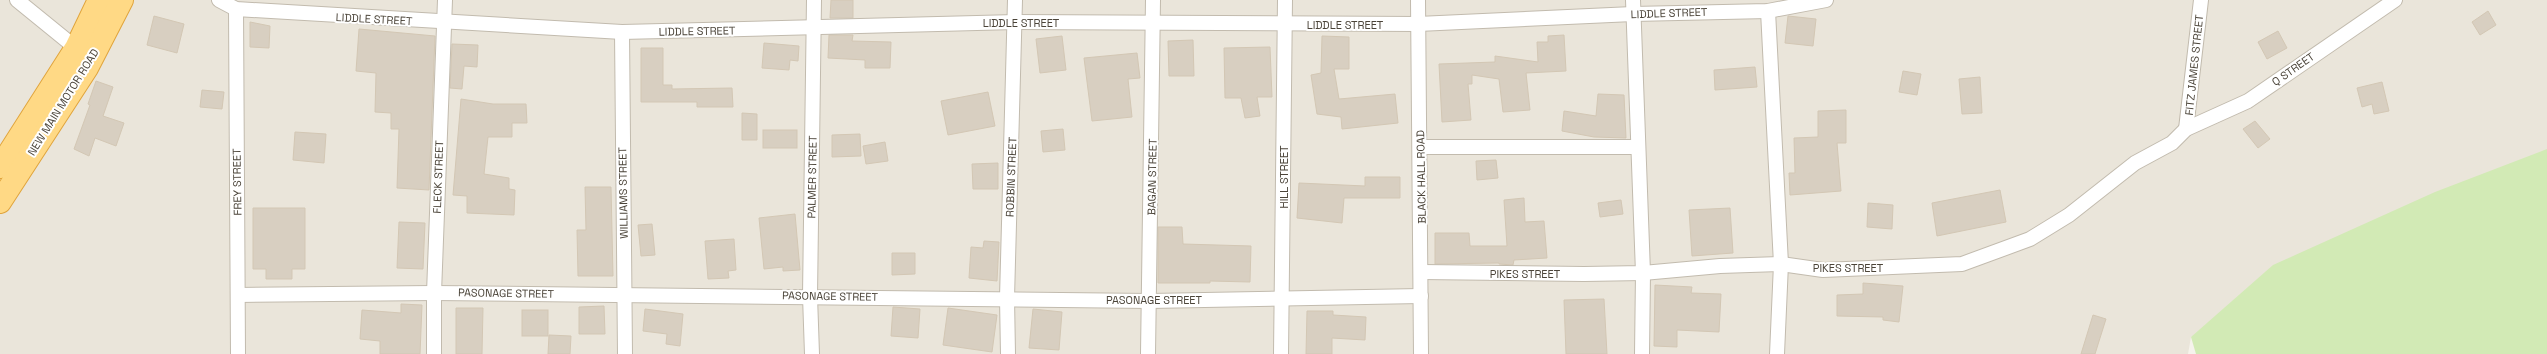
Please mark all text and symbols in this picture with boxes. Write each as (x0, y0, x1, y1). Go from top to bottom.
street label: LIDDLE STREET (1630, 5, 1708, 21)
street label: LIDDLE STREET (335, 10, 413, 28)
street label: FITZ JAMES STREET (2182, 13, 2206, 116)
street label: LIDDLE STREET (983, 16, 1060, 30)
street label: LIDDLE STREET (1307, 18, 1384, 32)
street label: LIDDLE STREET (659, 23, 736, 39)
street label: NEW MAIN MOTOR ROAD (24, 46, 102, 158)
street label: Q STREET (2269, 49, 2317, 89)
street label: BLACK HALL ROAD (1413, 130, 1429, 224)
street label: PALMER STREET (804, 135, 820, 219)
street label: ROBBIN STREET (1003, 136, 1019, 217)
street label: BAGAN STREET (1144, 138, 1160, 216)
street label: FLECK STREET (430, 140, 446, 214)
street label: HILL STREET (1277, 145, 1291, 209)
street label: WILLIAMS STREET (615, 147, 631, 239)
street label: FREY STREET (229, 148, 245, 216)
street label: PIKES STREET (1813, 261, 1884, 275)
street label: PIKES STREET (1490, 267, 1561, 281)
street label: PASONAGE STREET (458, 285, 555, 301)
street label: PASONAGE STREET (782, 288, 879, 304)
street label: PASONAGE STREET (1106, 293, 1203, 307)

